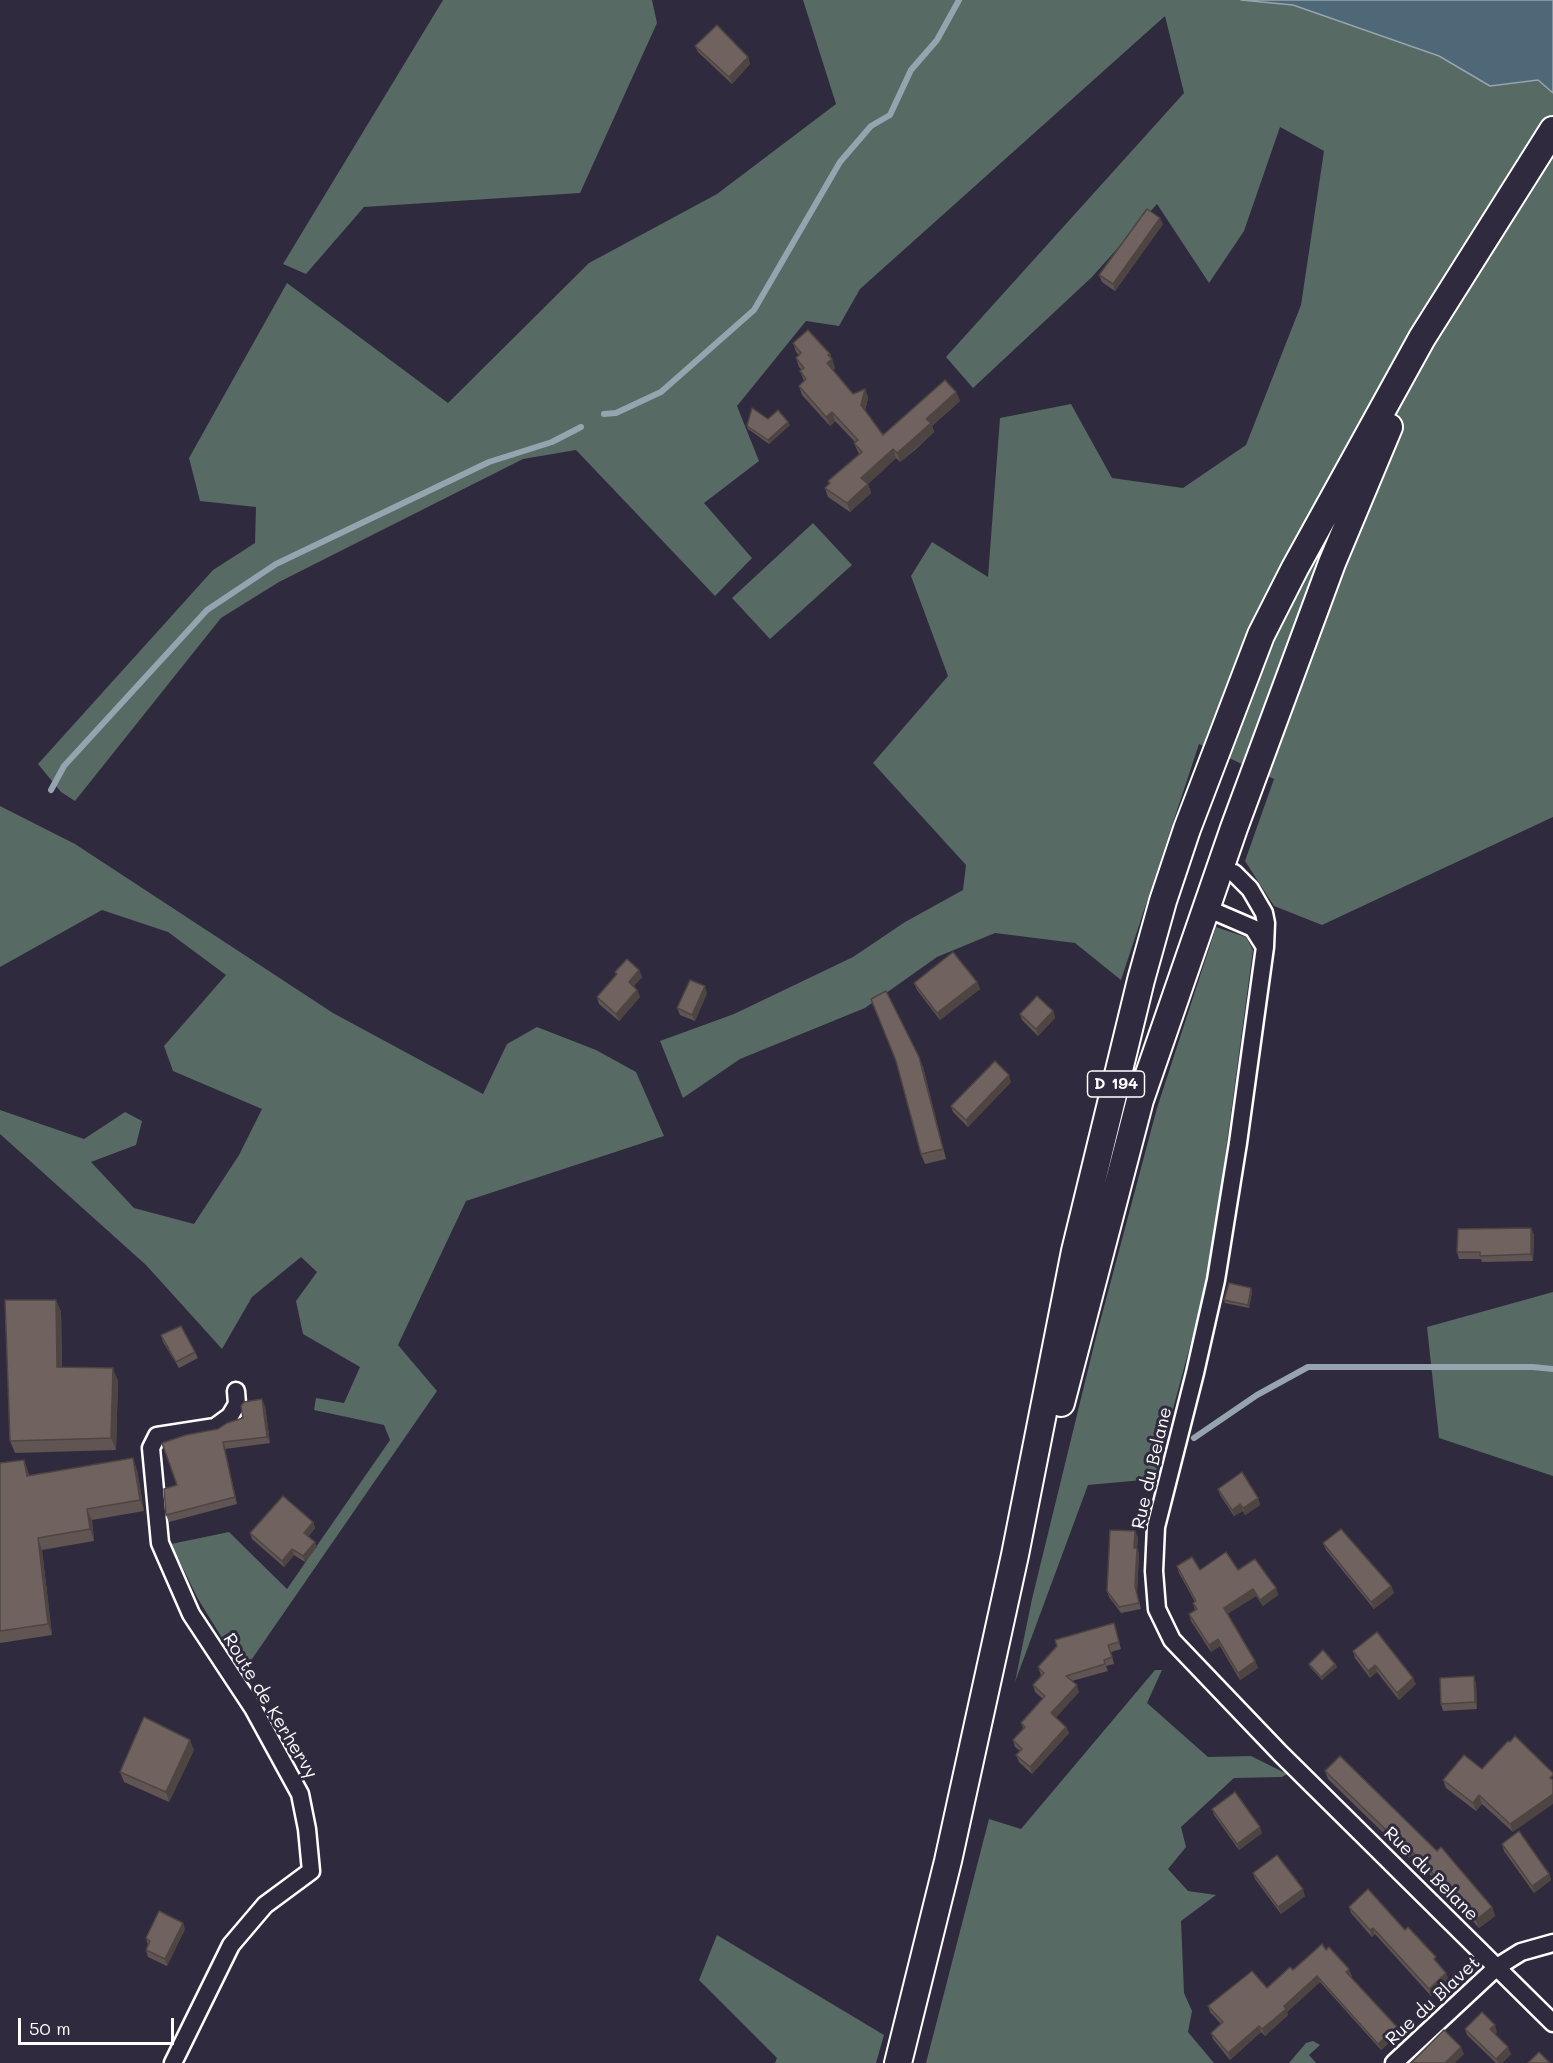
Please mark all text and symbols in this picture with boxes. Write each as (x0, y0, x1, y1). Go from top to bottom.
road number: D 194 (1088, 1071, 1144, 1097)
street label: Rue du Belane (1127, 1405, 1177, 1531)
street label: Route de Kerhervy (218, 1629, 322, 1783)
street label: Rue du Belane (1379, 1822, 1483, 1926)
street label: Rue du Blavet (1381, 1952, 1485, 2050)
scale bar (21, 2006, 177, 2044)
text: 50 m (29, 2016, 71, 2040)

